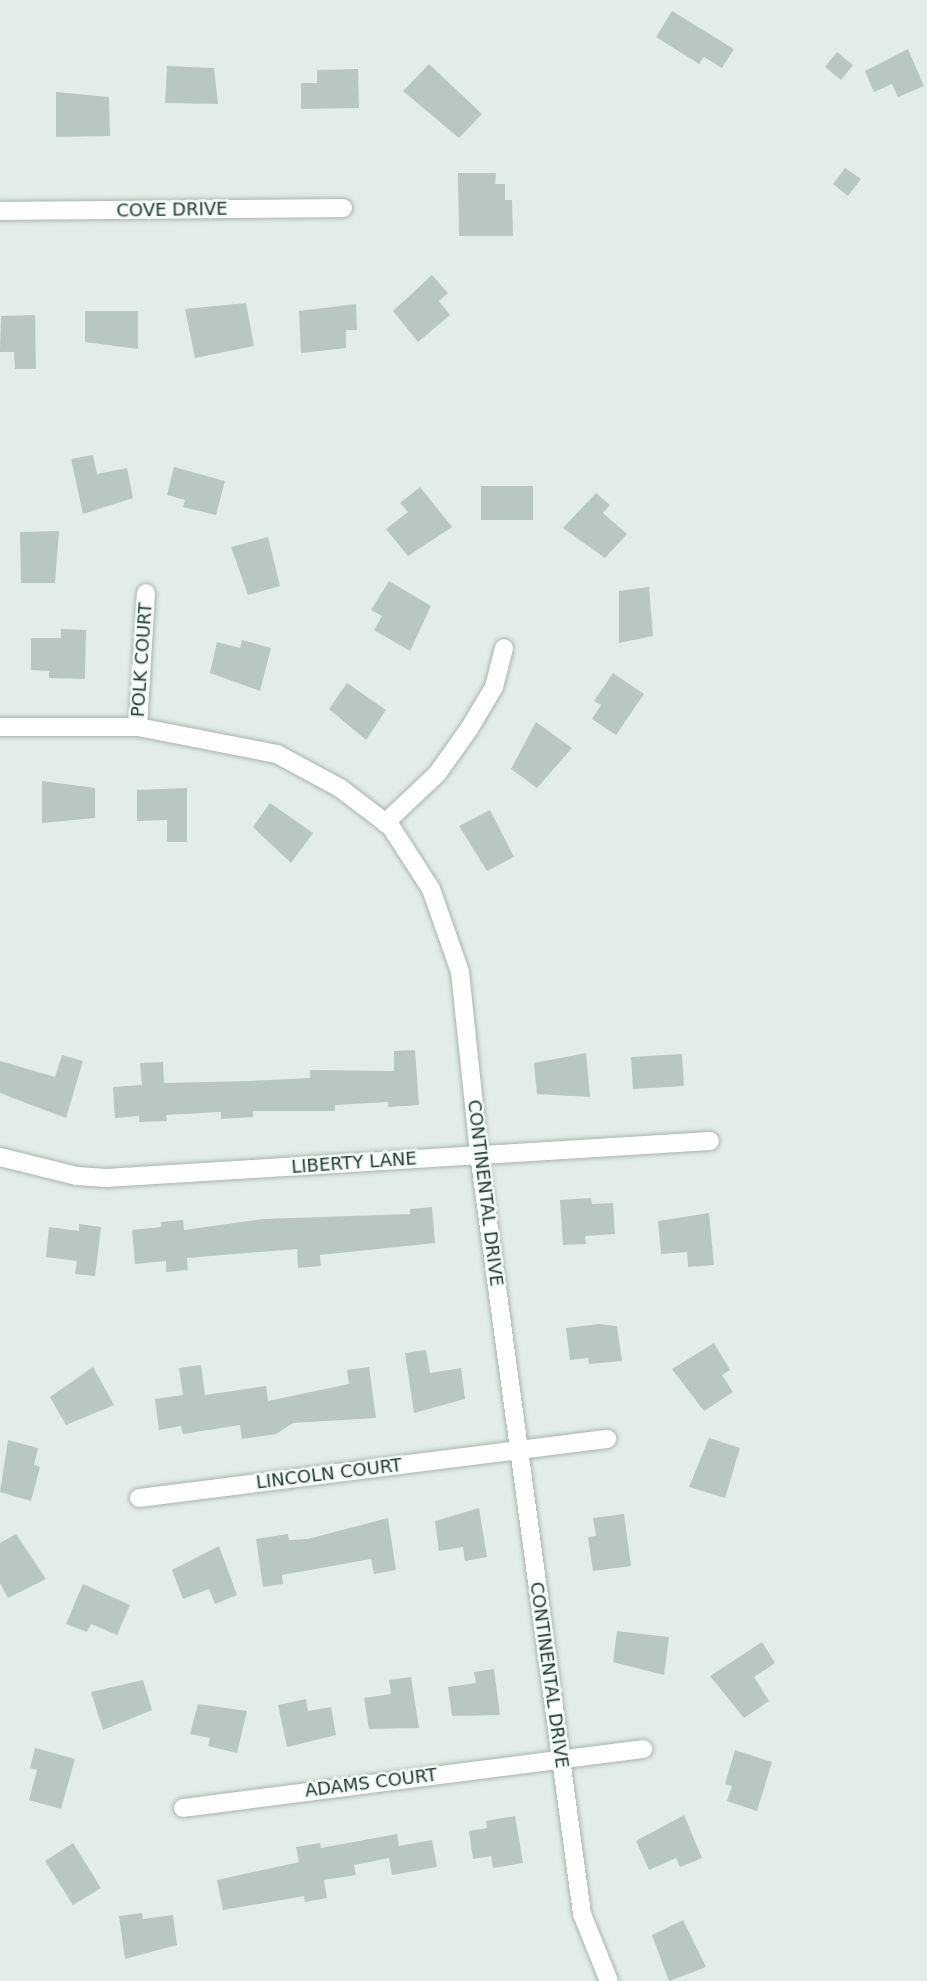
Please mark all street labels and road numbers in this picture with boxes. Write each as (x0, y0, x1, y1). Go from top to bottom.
street label: COVE DRIVE (116, 198, 228, 222)
street label: POLK COURT (127, 602, 157, 718)
street label: CONTINENTAL DRIVE (463, 1098, 507, 1288)
street label: LIBERTY LANE (291, 1148, 417, 1178)
street label: LINCOLN COURT (255, 1454, 403, 1494)
street label: CONTINENTAL DRIVE (525, 1580, 573, 1770)
street label: ADAMS COURT (304, 1764, 438, 1802)

